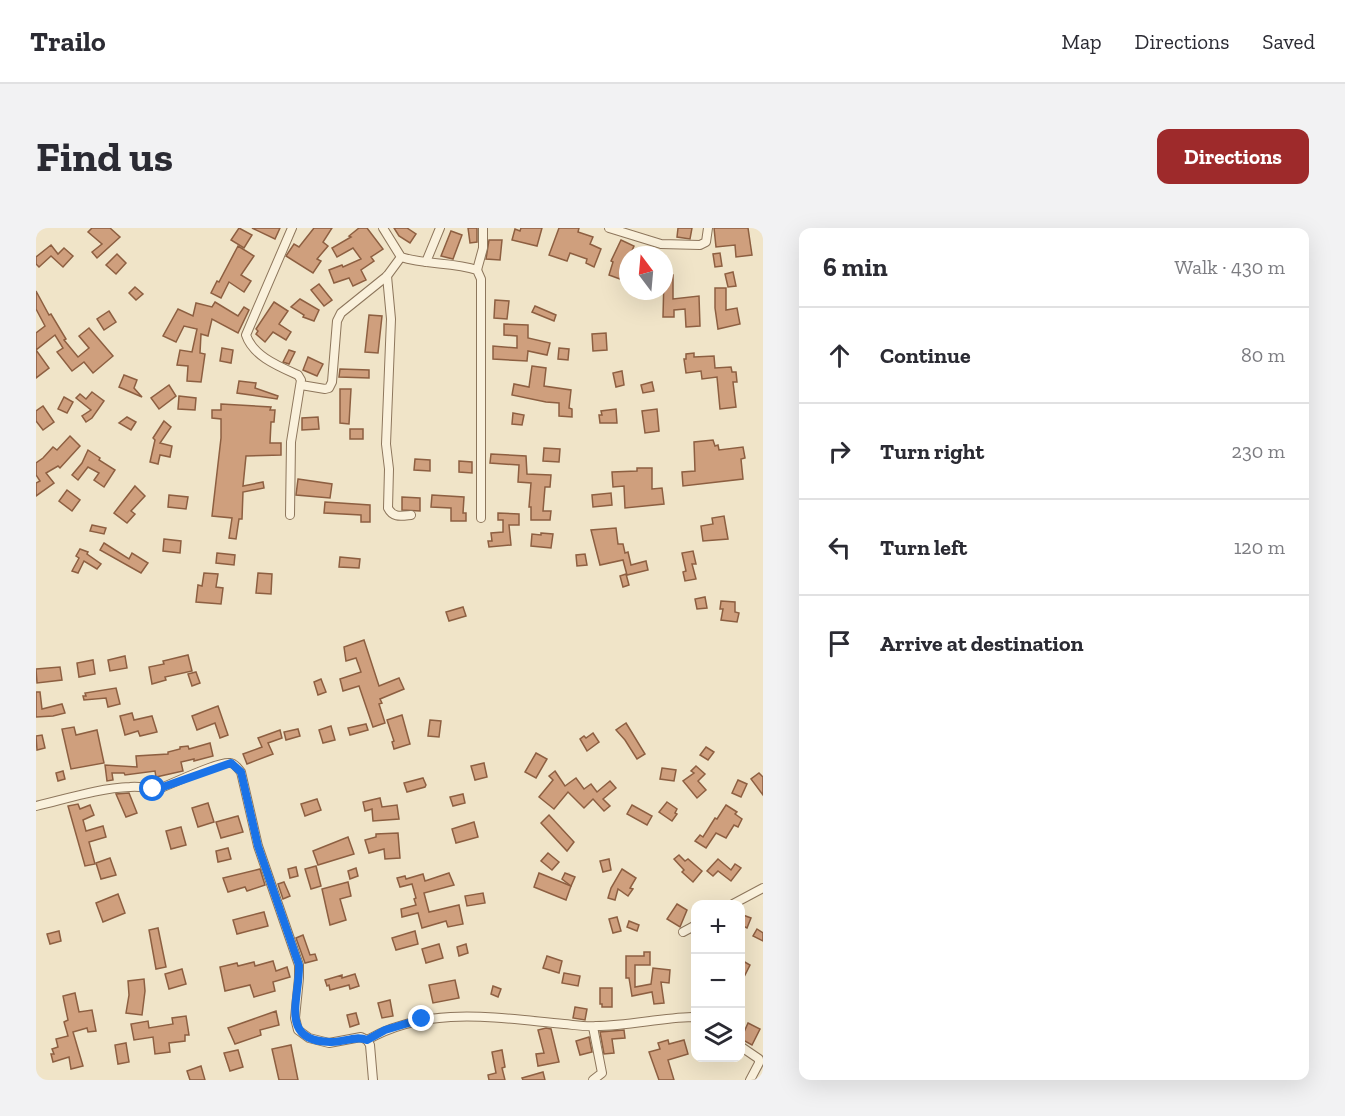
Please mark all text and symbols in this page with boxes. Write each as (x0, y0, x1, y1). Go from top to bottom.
text: Trailo (30, 25, 106, 58)
text: Map (1062, 29, 1102, 54)
text: Directions (1135, 29, 1229, 54)
text: Saved (1262, 29, 1315, 54)
button: Directions (1157, 129, 1309, 184)
text: Find us (36, 131, 173, 182)
north arrow (619, 246, 673, 300)
text: 6 min (823, 251, 888, 283)
text: Walk · 430 m (1174, 255, 1285, 279)
icon: ahead (823, 339, 856, 372)
text: Continue (880, 342, 971, 369)
text: 80 m (1241, 343, 1285, 367)
icon: right (823, 435, 856, 468)
text: Turn right (880, 438, 984, 465)
text: 230 m (1232, 439, 1285, 463)
icon: left (823, 531, 856, 564)
text: Turn left (880, 534, 967, 561)
text: 120 m (1234, 535, 1285, 559)
icon: arrive (823, 627, 856, 660)
text: Arrive at destination (880, 630, 1083, 657)
route start (139, 775, 165, 801)
map controls (691, 900, 745, 1062)
button: + (691, 900, 745, 954)
button: − (691, 954, 745, 1008)
route end (408, 1005, 434, 1031)
button: layers (691, 1008, 745, 1062)

